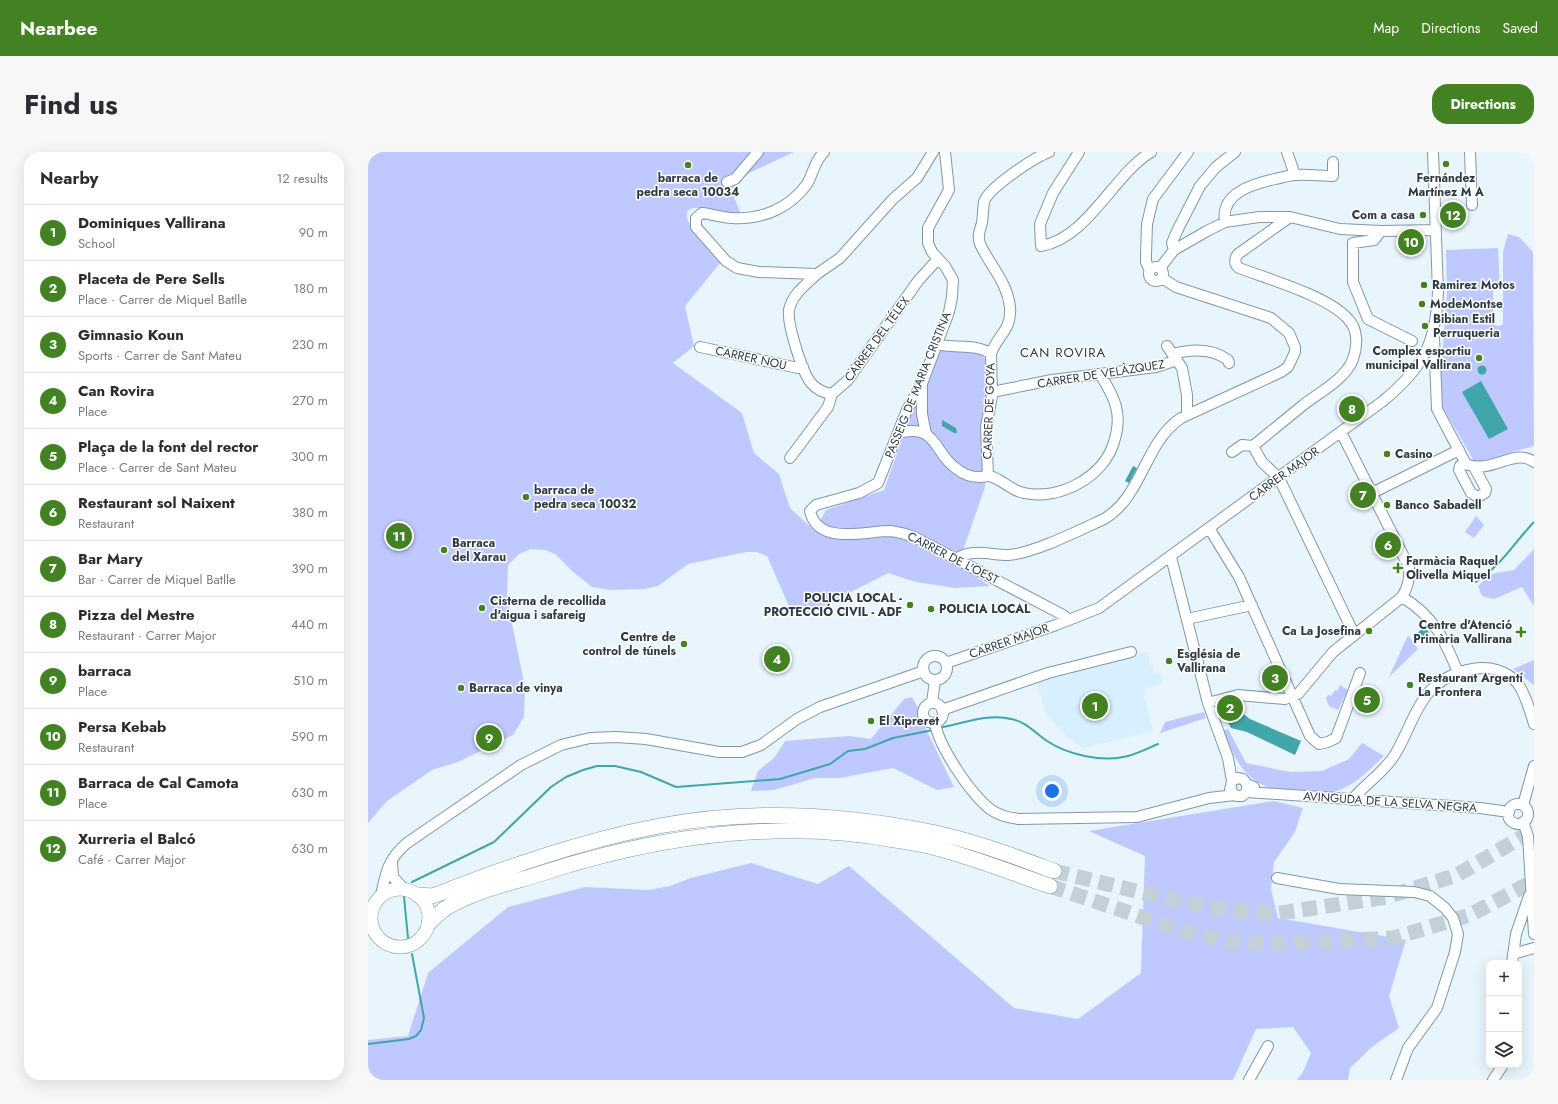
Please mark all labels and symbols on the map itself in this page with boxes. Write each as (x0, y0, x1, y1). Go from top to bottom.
marker: Fernández Martínez M A (1441, 159, 1451, 169)
marker: barraca de pedra seca 10034 (683, 160, 693, 170)
place label: barraca de pedra seca 10034 (637, 169, 739, 201)
place label: Fernández Martínez M A (1408, 169, 1484, 201)
pin: 12 (1440, 200, 1466, 230)
place label: Com a casa (1352, 206, 1415, 224)
marker: Com a casa (1418, 210, 1428, 220)
pin: 10 (1398, 227, 1424, 257)
place label: Ramirez Motos (1432, 276, 1515, 294)
marker: Ramirez Motos (1419, 280, 1429, 290)
street label: CARRER DEL TÉLEX (840, 293, 914, 385)
place label: ModeMontse (1430, 295, 1503, 313)
marker: ModeMontse (1417, 299, 1427, 309)
street label: PASSEIG DE MARIA CRISTINA (880, 309, 956, 461)
place label: Bibian Estil Perruqueria (1433, 310, 1500, 342)
marker: Bibian Estil Perruqueria (1420, 321, 1430, 331)
street label: CARRER NOU (714, 342, 788, 374)
place label: Complex esportiu municipal Vallirana (1365, 342, 1471, 374)
district label: CAN ROVIRA (1020, 343, 1106, 362)
marker: Complex esportiu municipal Vallirana (1474, 353, 1484, 363)
street label: CARRER DE VELÀZQUEZ (1036, 355, 1167, 393)
street label: CARRER DE GOYA (978, 362, 1000, 460)
pin: 8 (1339, 394, 1365, 424)
street label: CARRER MAJOR (1245, 442, 1323, 506)
place label: Casino (1395, 445, 1433, 463)
marker: Casino (1382, 449, 1392, 459)
pin: 7 (1350, 480, 1376, 510)
place label: barraca de pedra seca 10032 (534, 481, 636, 513)
marker: barraca de pedra seca 10032 (521, 492, 531, 502)
place label: Banco Sabadell (1395, 496, 1482, 514)
marker: Banco Sabadell (1382, 500, 1392, 510)
pin: 11 (386, 521, 412, 551)
street label: CARRER DE L'OEST (904, 527, 1002, 589)
pin: 6 (1375, 530, 1401, 560)
place label: Barraca del Xarau (452, 534, 506, 566)
marker: Barraca del Xarau (439, 545, 449, 555)
place label: Farmàcia Raquel Olivella Miquel (1406, 552, 1498, 584)
marker: Farmàcia Raquel Olivella Miquel (1393, 563, 1403, 573)
place label: POLICIA LOCAL - PROTECCIÓ CIVIL - ADF (764, 589, 902, 621)
place label: Cisterna de recollida d'aigua i safareig (490, 592, 606, 624)
marker: POLICIA LOCAL - PROTECCIÓ CIVIL - ADF (905, 600, 915, 610)
place label: POLICIA LOCAL (939, 600, 1031, 618)
marker: Cisterna de recollida d'aigua i safareig (477, 603, 487, 613)
marker: POLICIA LOCAL (926, 604, 936, 614)
place label: Centre d'Atenció Primària Vallirana (1413, 616, 1512, 648)
street label: CARRER MAJOR (967, 619, 1051, 663)
place label: Ca La Josefina (1282, 622, 1361, 640)
marker: Ca La Josefina (1364, 626, 1374, 636)
marker: Centre d'Atenció Primària Vallirana (1515, 626, 1527, 638)
place label: Centre de control de túnels (583, 628, 677, 660)
marker: Centre de control de túnels (679, 639, 689, 649)
pin: 4 (764, 644, 790, 674)
place label: Església de Vallirana (1176, 645, 1240, 677)
marker: Església de Vallirana (1164, 656, 1174, 666)
pin: 3 (1262, 663, 1288, 693)
place label: Restaurant Argentí La Frontera (1418, 669, 1523, 701)
place label: Barraca de vinya (469, 679, 563, 697)
marker: Restaurant Argentí La Frontera (1405, 680, 1415, 690)
marker: Barraca de vinya (456, 683, 466, 693)
pin: 5 (1354, 685, 1380, 715)
pin: 1 (1082, 691, 1108, 721)
pin: 2 (1217, 693, 1243, 723)
place label: El Xipreret (879, 712, 939, 730)
marker: El Xipreret (866, 716, 876, 726)
pin: 9 (476, 723, 502, 753)
your location (1042, 781, 1062, 801)
street label: AVINGUDA DE LA SELVA NEGRA (1303, 787, 1478, 817)

